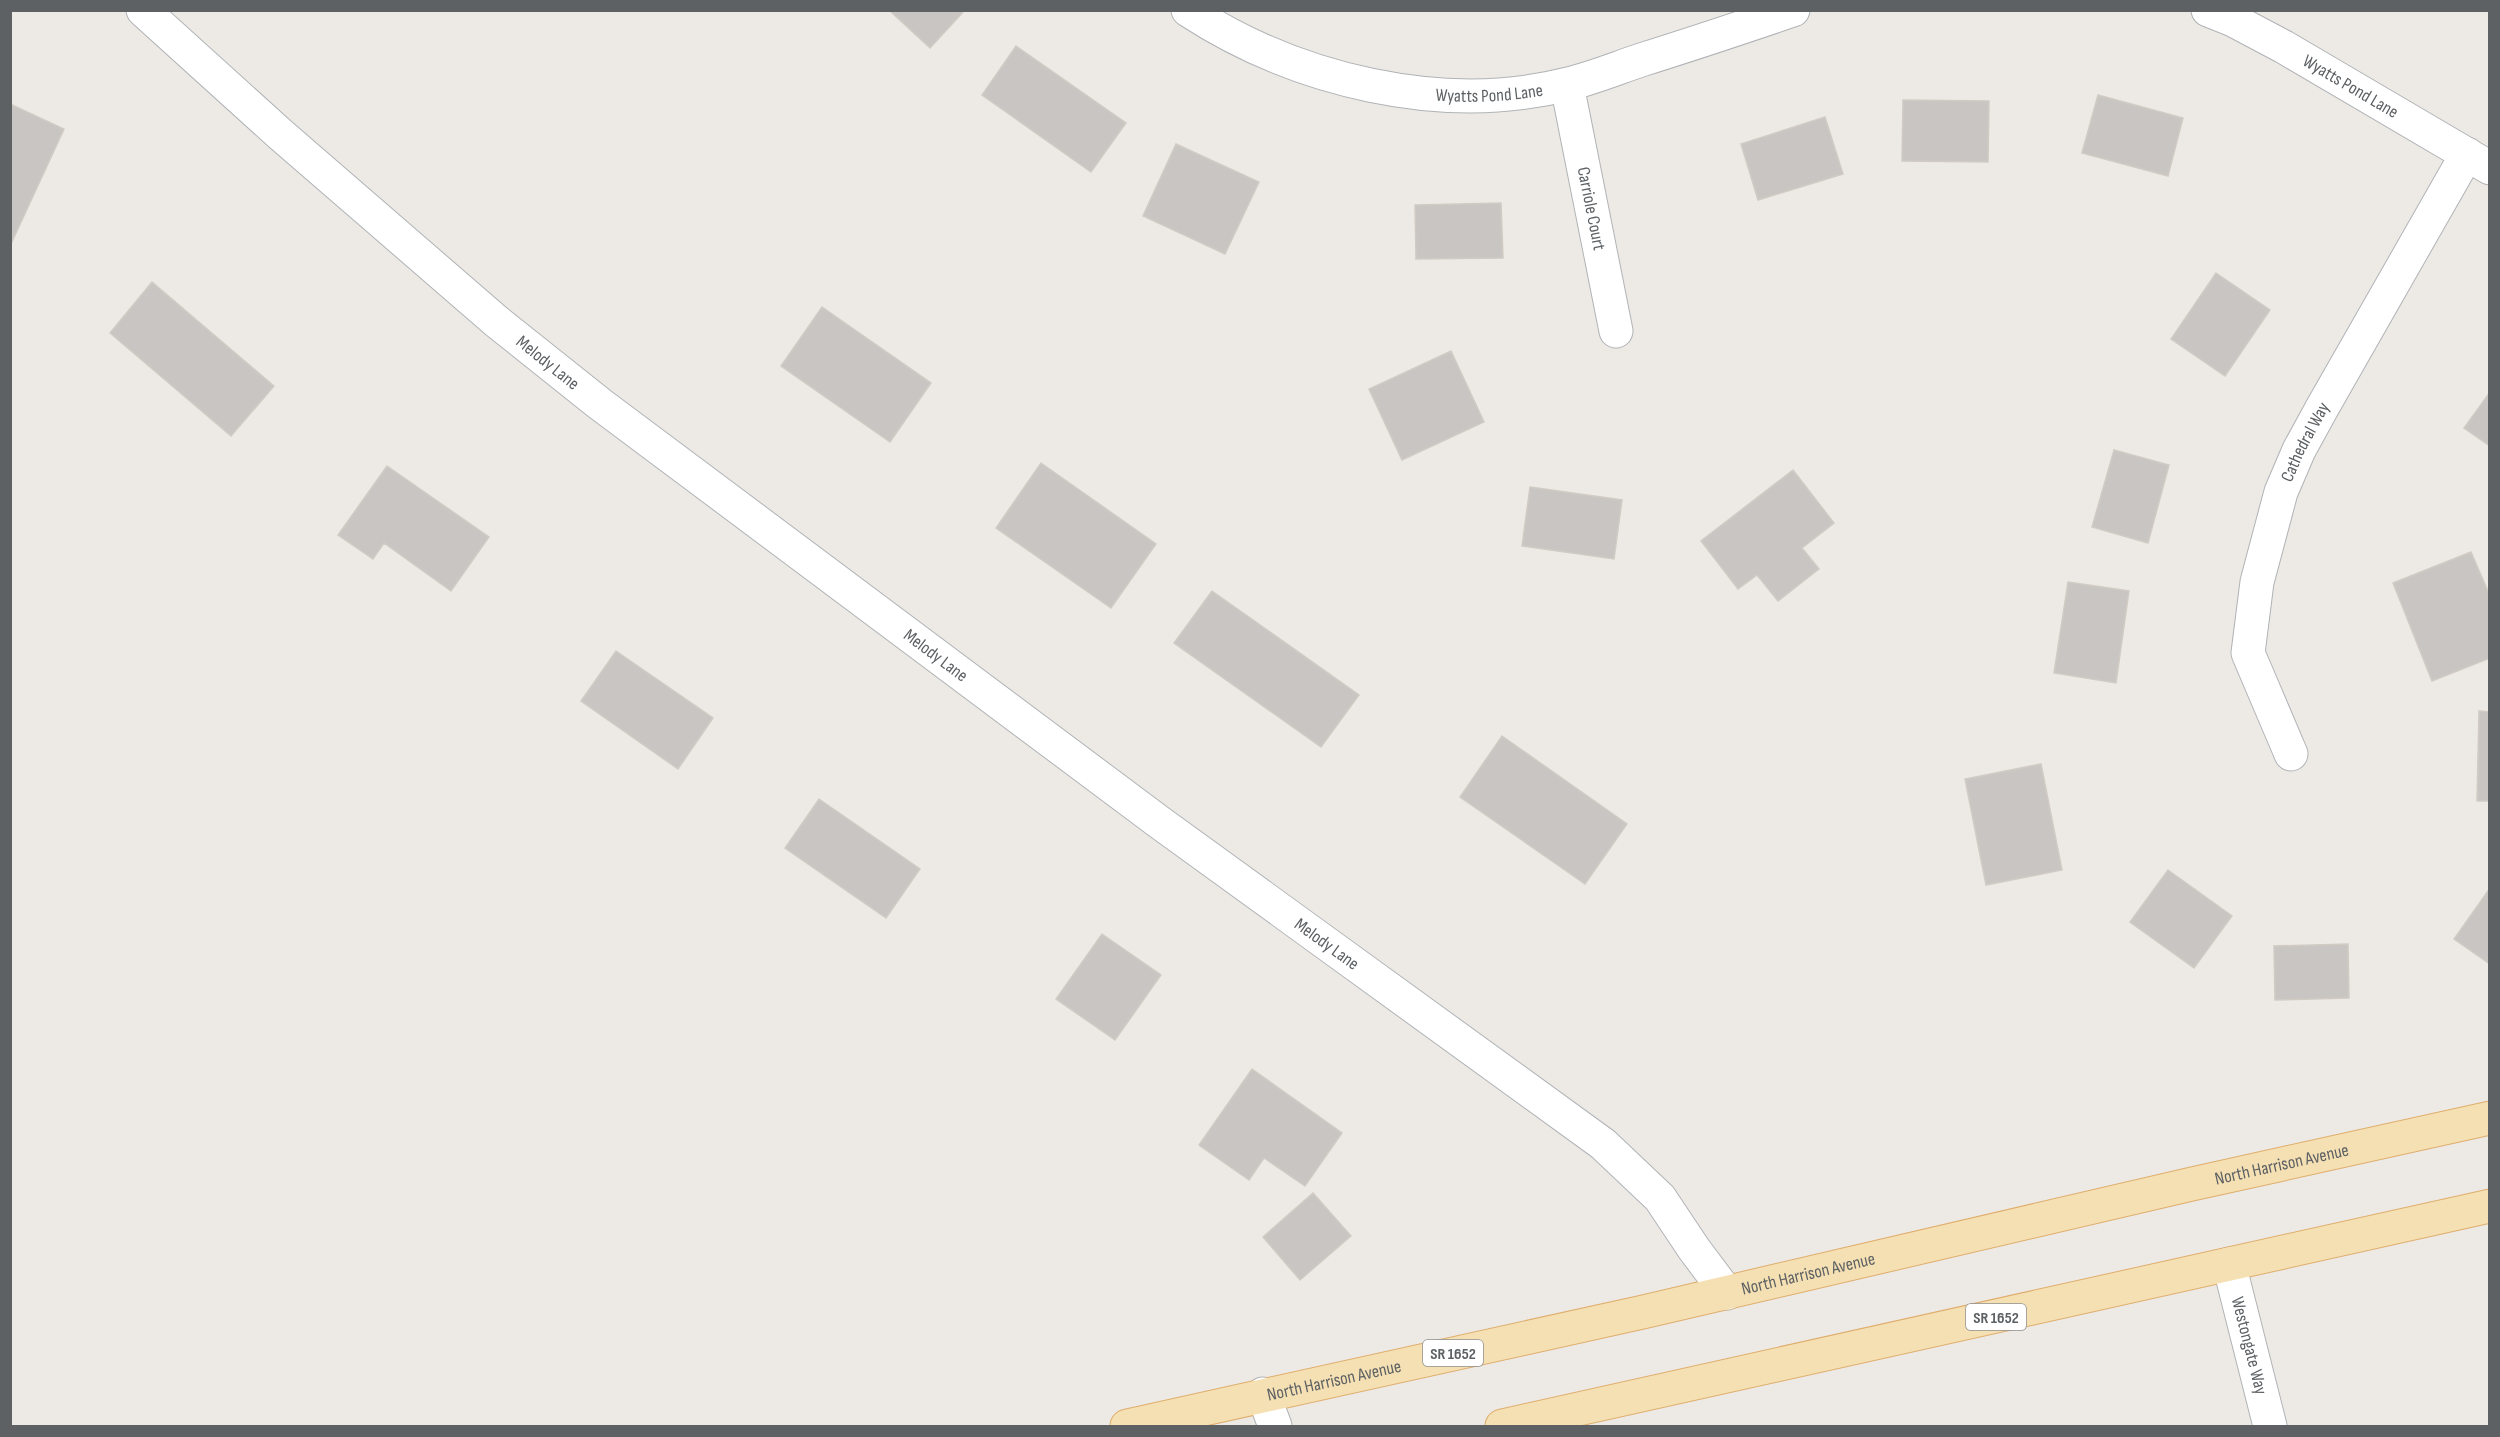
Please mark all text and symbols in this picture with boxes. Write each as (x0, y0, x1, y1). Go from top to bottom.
street label: Wyatts Pond Lane (2299, 50, 2402, 123)
street label: Wyatts Pond Lane (1435, 80, 1544, 107)
street label: Carriole Court (1573, 165, 1610, 253)
street label: Melody Lane (512, 331, 583, 394)
street label: Cathedral Way (2277, 399, 2334, 485)
street label: Melody Lane (899, 625, 972, 686)
street label: Melody Lane (1290, 914, 1363, 975)
street label: North Harrison Avenue (2213, 1140, 2351, 1190)
street label: North Harrison Avenue (1739, 1248, 1877, 1300)
street label: Westongate Way (2227, 1294, 2272, 1397)
road number: SR 1652 (1966, 1304, 2026, 1330)
road number: SR 1652 (1423, 1340, 1483, 1366)
street label: North Harrison Avenue (1265, 1356, 1403, 1406)

